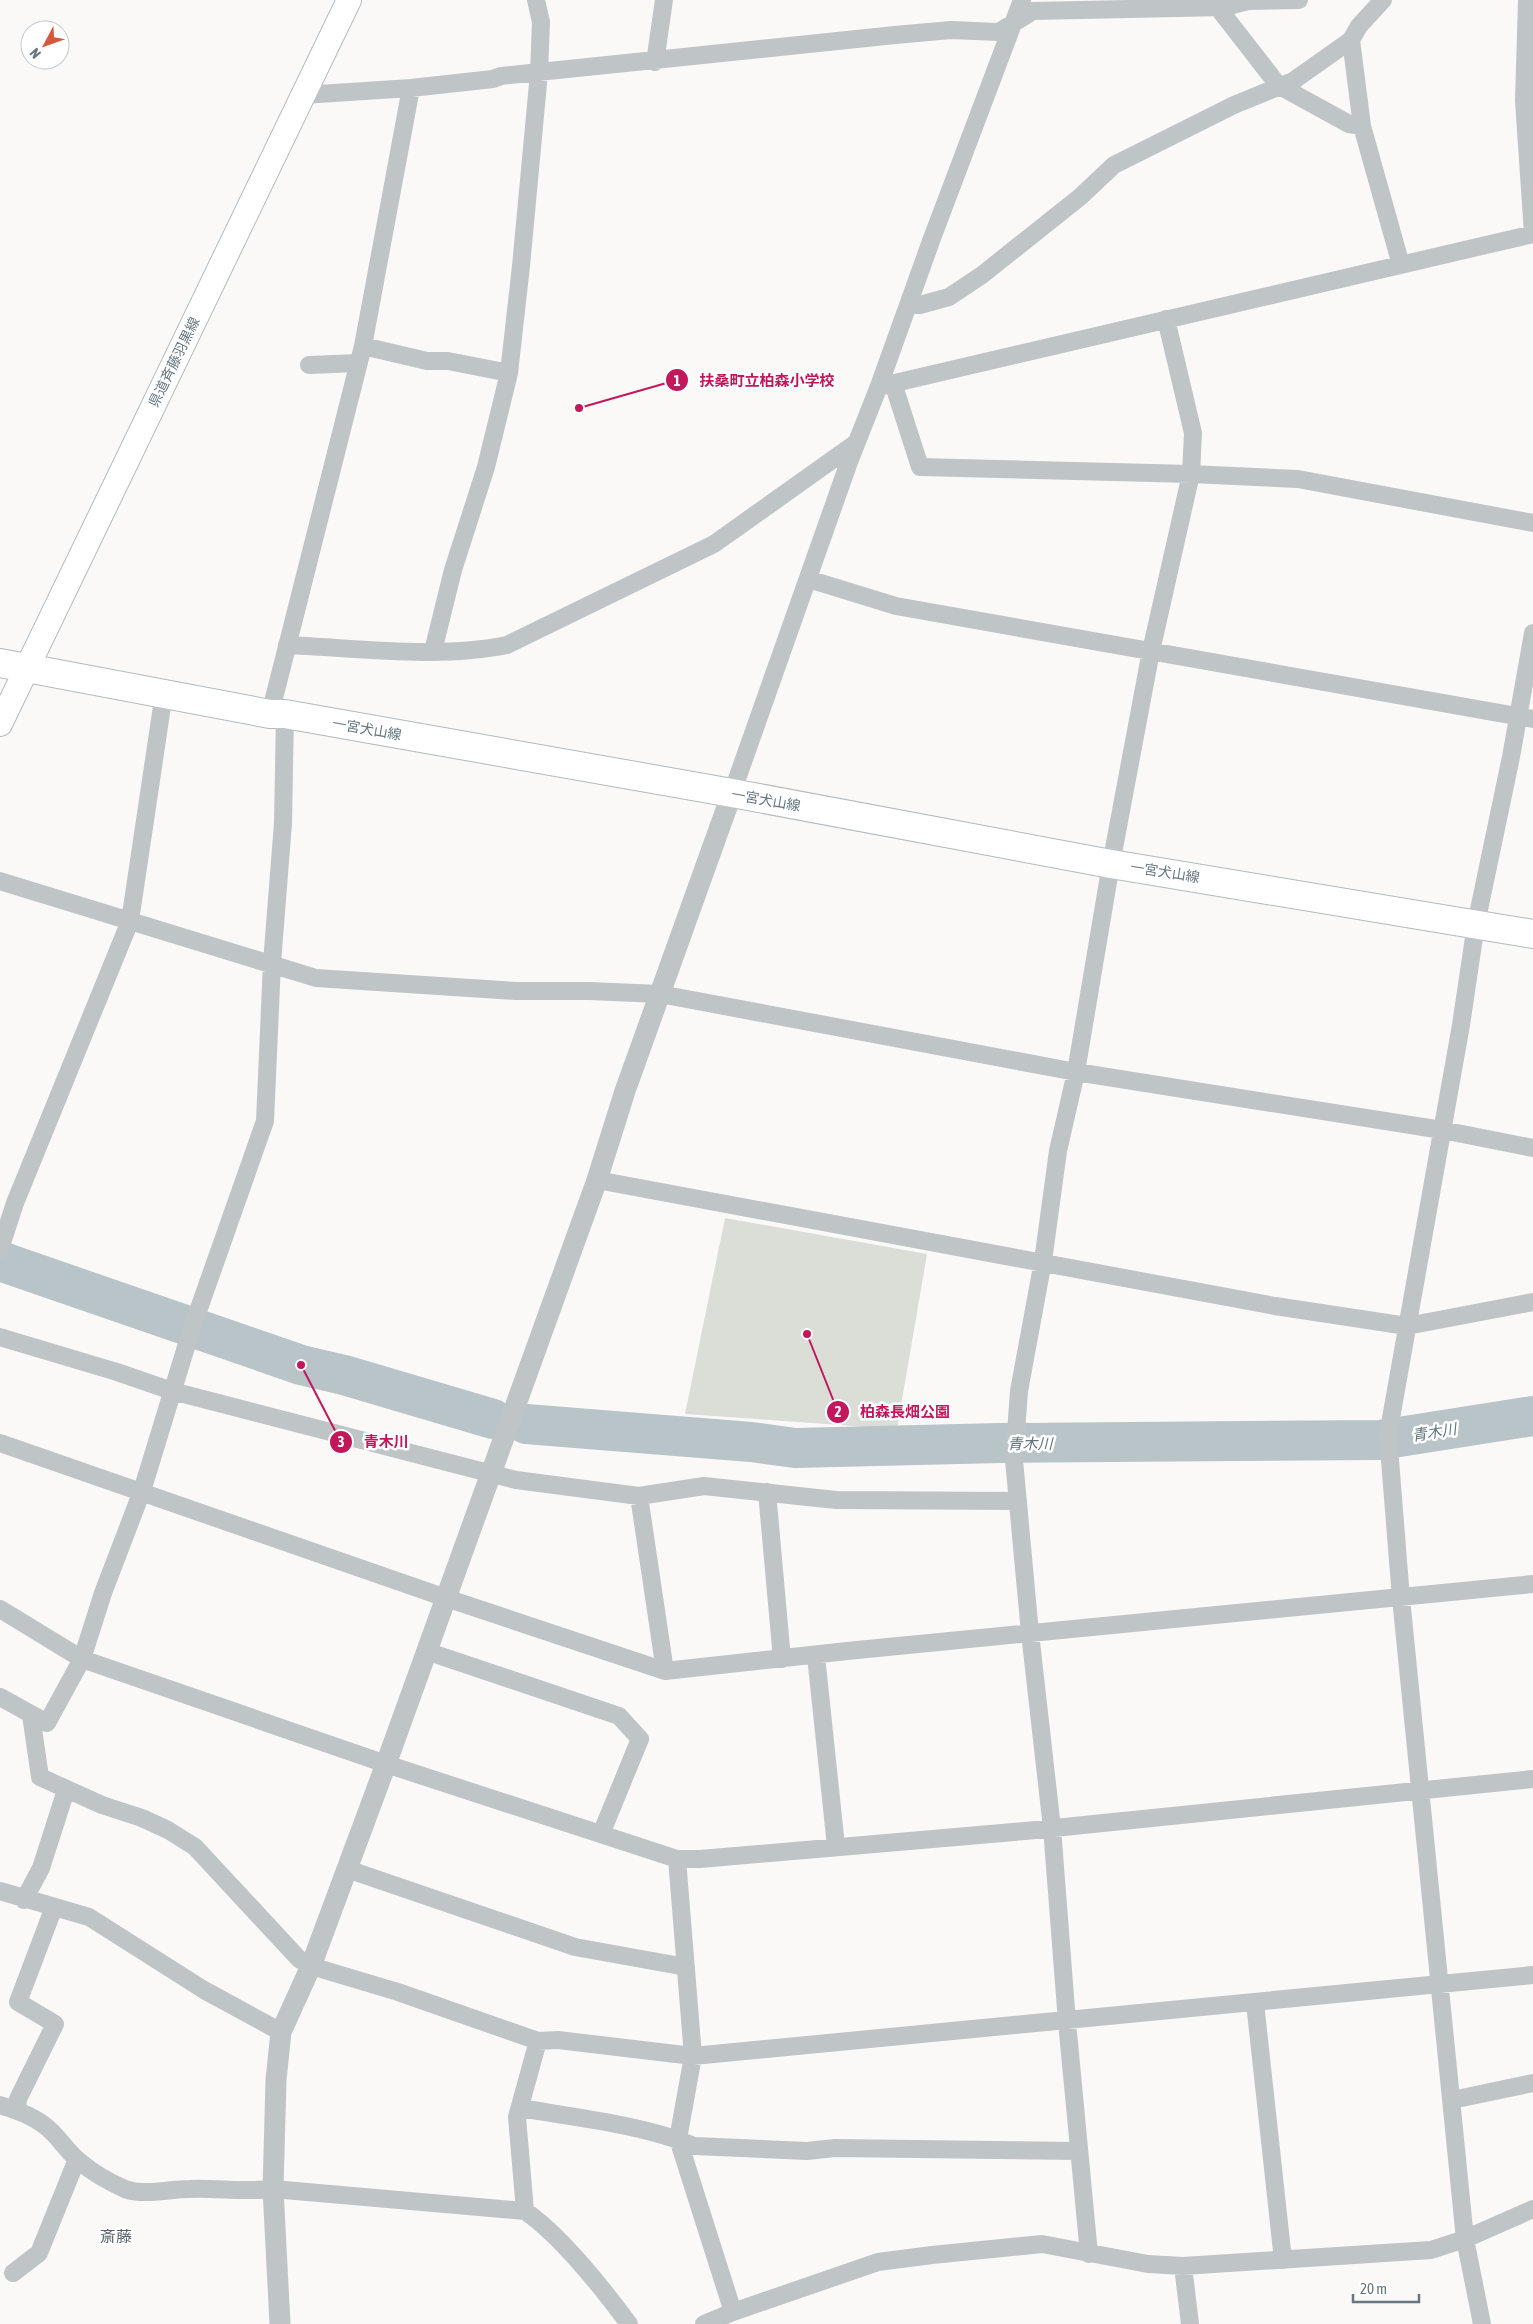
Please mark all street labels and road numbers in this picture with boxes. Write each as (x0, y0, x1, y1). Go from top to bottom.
street label: 県道斉藤羽黒線 (145, 314, 203, 410)
street label: 一宮犬山線 (331, 715, 403, 743)
street label: 一宮犬山線 (730, 786, 802, 814)
street label: 一宮犬山線 (1129, 859, 1201, 885)

